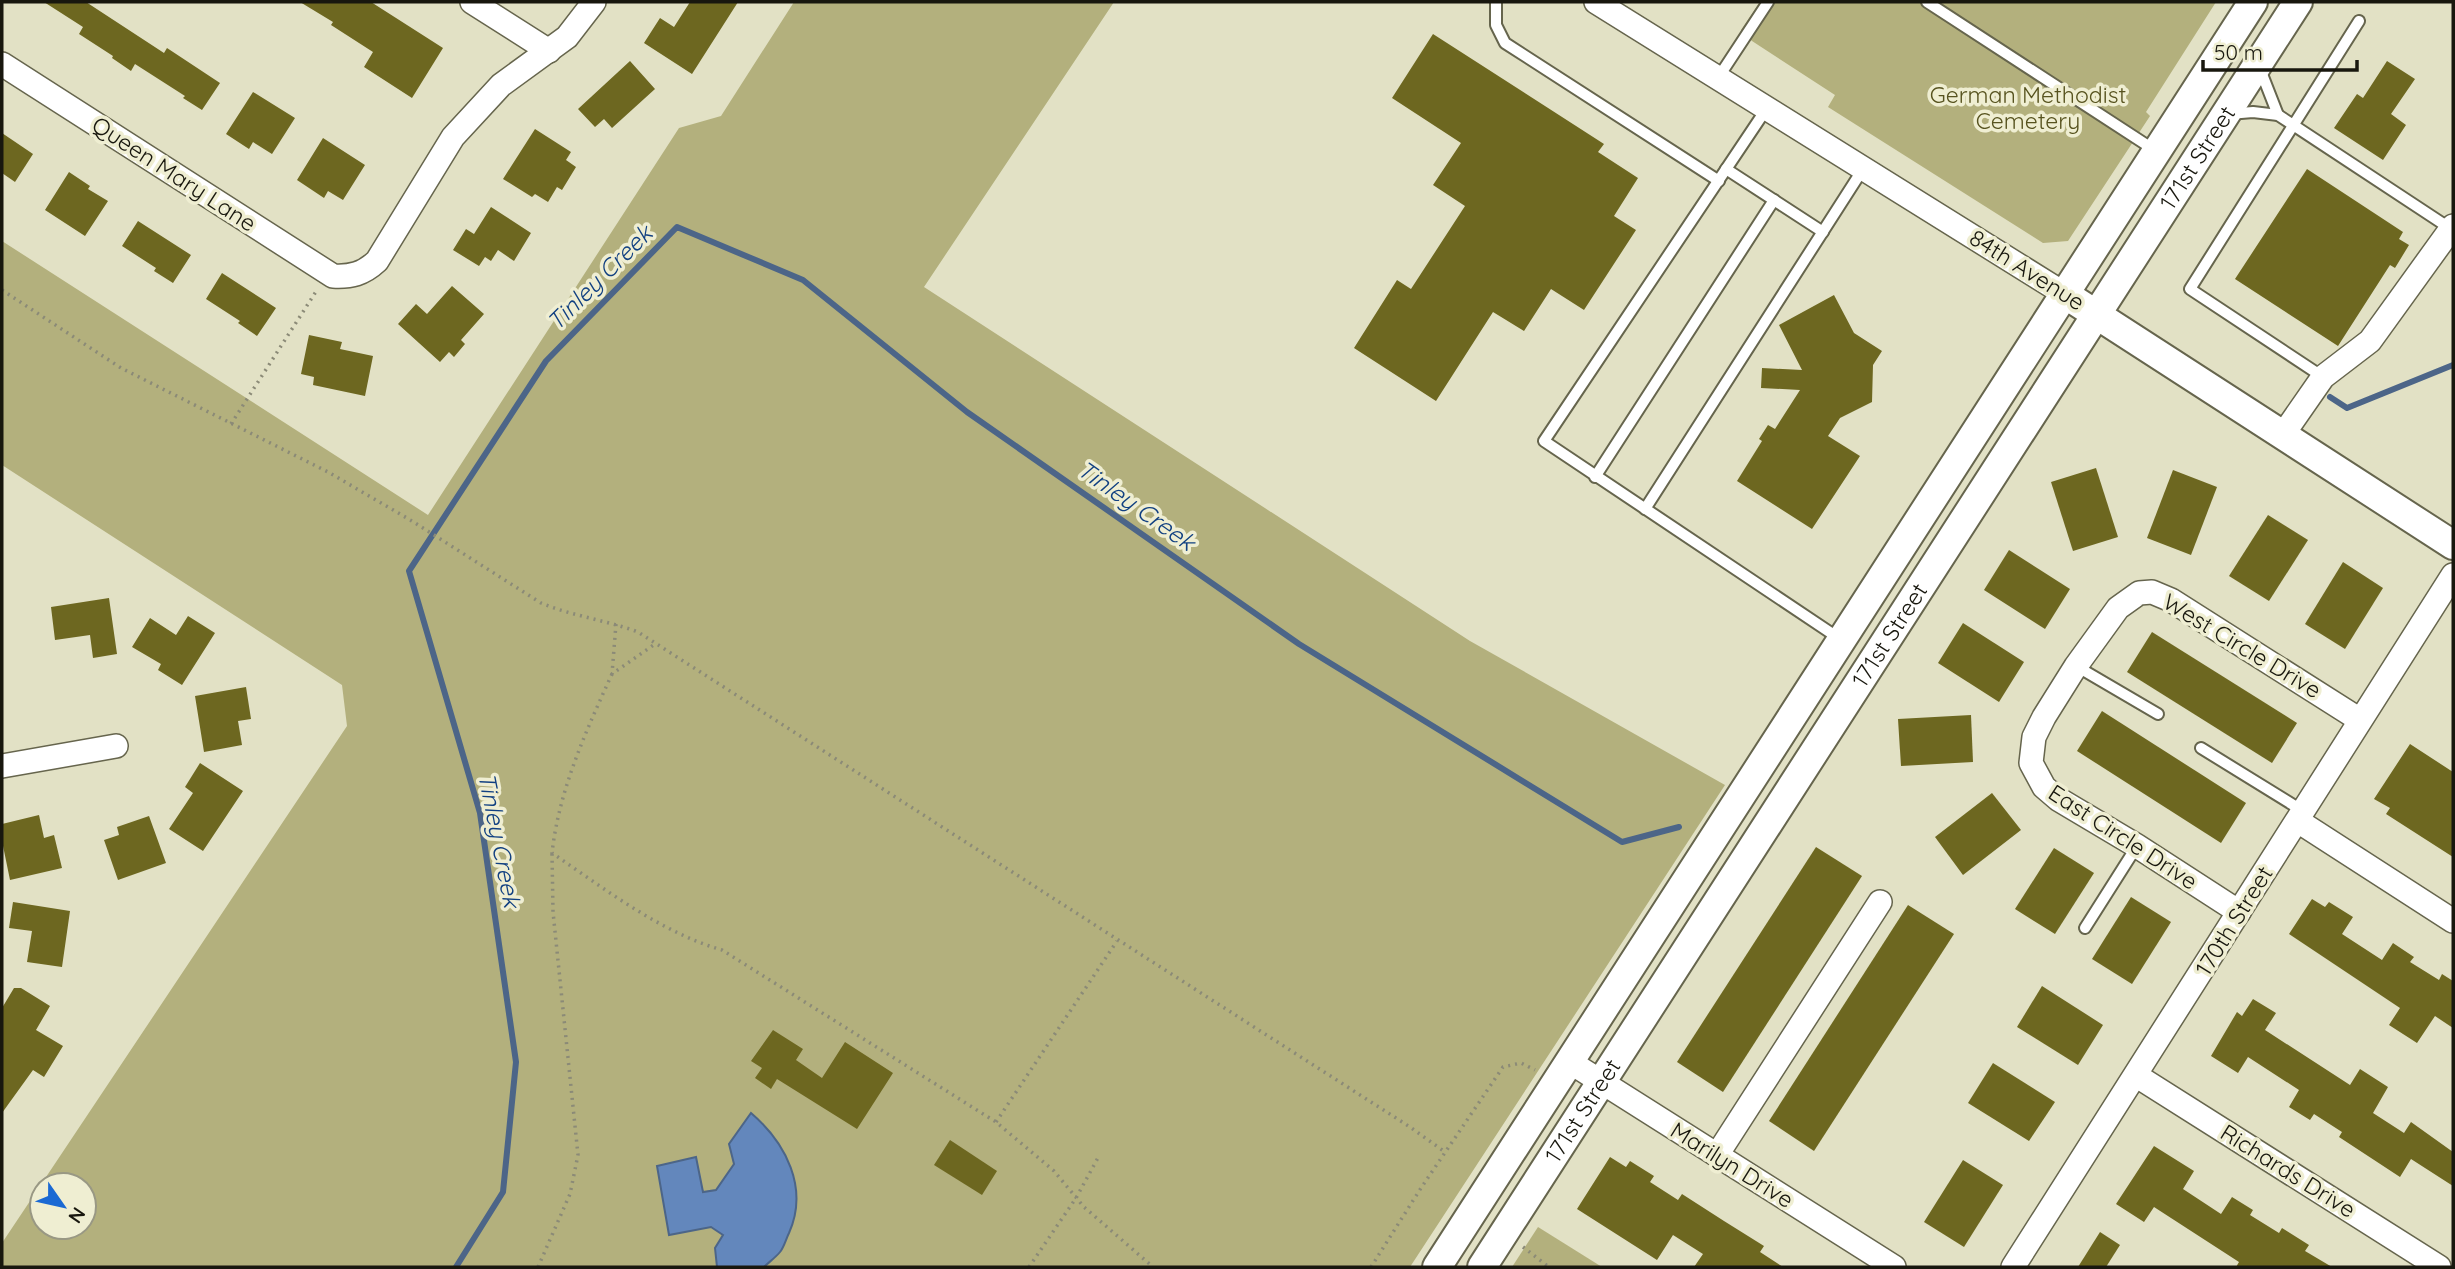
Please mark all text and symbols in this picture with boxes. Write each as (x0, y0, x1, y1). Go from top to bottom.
scale bar (2203, 28, 2357, 72)
text: 50 m (2214, 39, 2263, 65)
park label: German Methodist Cemetery (1930, 80, 2126, 135)
street label: 171st Street (2153, 100, 2241, 215)
street label: Queen Mary Lane (87, 110, 262, 238)
water label: Tinley Creek (540, 217, 660, 336)
street label: 84th Avenue (1964, 223, 2090, 316)
water label: Tinley Creek (1072, 454, 1203, 558)
street label: 171st Street (1845, 577, 1933, 692)
street label: West Circle Drive (2158, 587, 2327, 704)
water label: Tinley Creek (472, 770, 528, 912)
street label: East Circle Drive (2043, 778, 2203, 896)
street label: 170th Street (2188, 860, 2279, 981)
street label: 171st Street (1538, 1053, 1627, 1168)
street label: Marilyn Drive (1665, 1115, 1799, 1214)
street label: Richards Drive (2215, 1117, 2361, 1224)
north arrow (28, 1171, 98, 1241)
text: N (63, 1203, 91, 1228)

